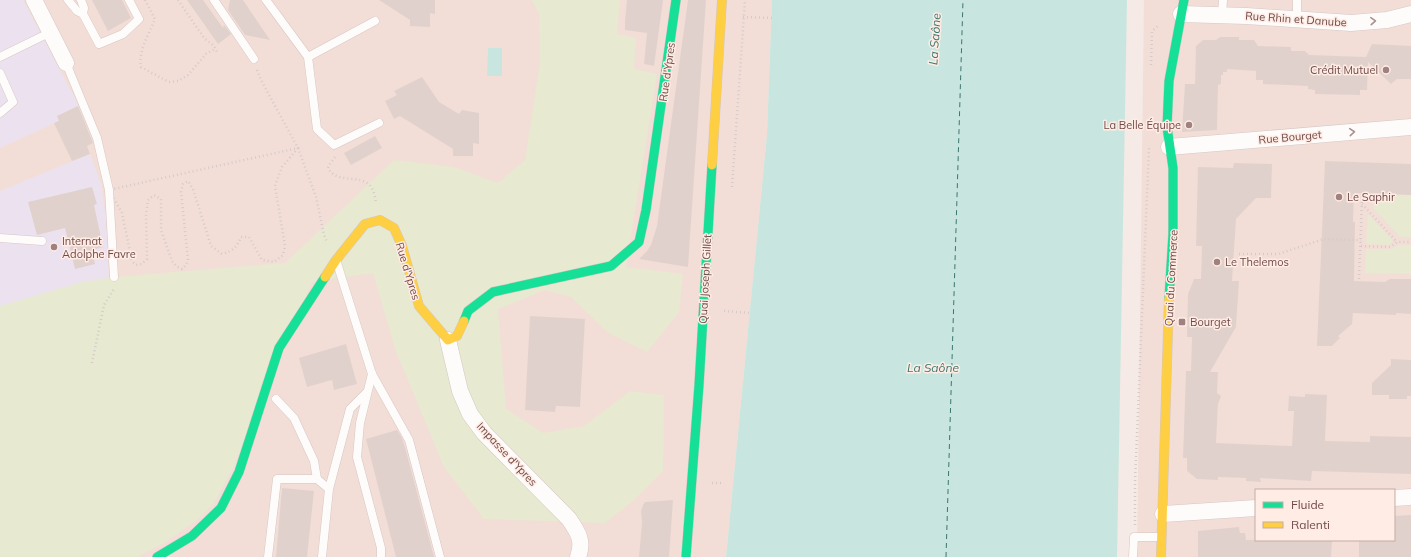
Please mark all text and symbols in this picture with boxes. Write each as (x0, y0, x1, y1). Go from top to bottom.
street label: Rue Rhin et Danube (1245, 8, 1347, 30)
water label: La Saône (925, 12, 944, 65)
one-way arrow (1370, 16, 1376, 25)
street label: Rue d'Ypres (656, 41, 678, 103)
place label: Crédit Mutuel (1310, 63, 1378, 77)
marker: Crédit Mutuel (1381, 65, 1391, 75)
place label: La Belle Équipe (1103, 118, 1181, 132)
marker: La Belle Équipe (1184, 120, 1194, 130)
street label: Rue Bourget (1258, 127, 1322, 147)
one-way arrow (1349, 127, 1355, 136)
place label: Le Saphir (1347, 190, 1395, 204)
marker: Le Saphir (1334, 192, 1344, 202)
street label: Quai du Commerce (1161, 229, 1181, 327)
place label: Internat Adolphe Favre (62, 234, 136, 261)
street label: Quai Joseph Gillet (696, 234, 714, 324)
street label: Rue d'Ypres (393, 240, 423, 302)
marker: Internat Adolphe Favre (49, 242, 59, 252)
place label: Le Thelemos (1225, 255, 1289, 269)
marker: Le Thelemos (1212, 257, 1222, 267)
place label: Bourget (1190, 315, 1231, 329)
marker: Bourget (1177, 317, 1187, 327)
water label: La Saône (907, 360, 959, 375)
street label: Impasse d'Ypres (474, 419, 540, 489)
legend (1255, 489, 1395, 541)
text: Fluide (1291, 497, 1324, 512)
text: Ralenti (1291, 517, 1330, 532)

